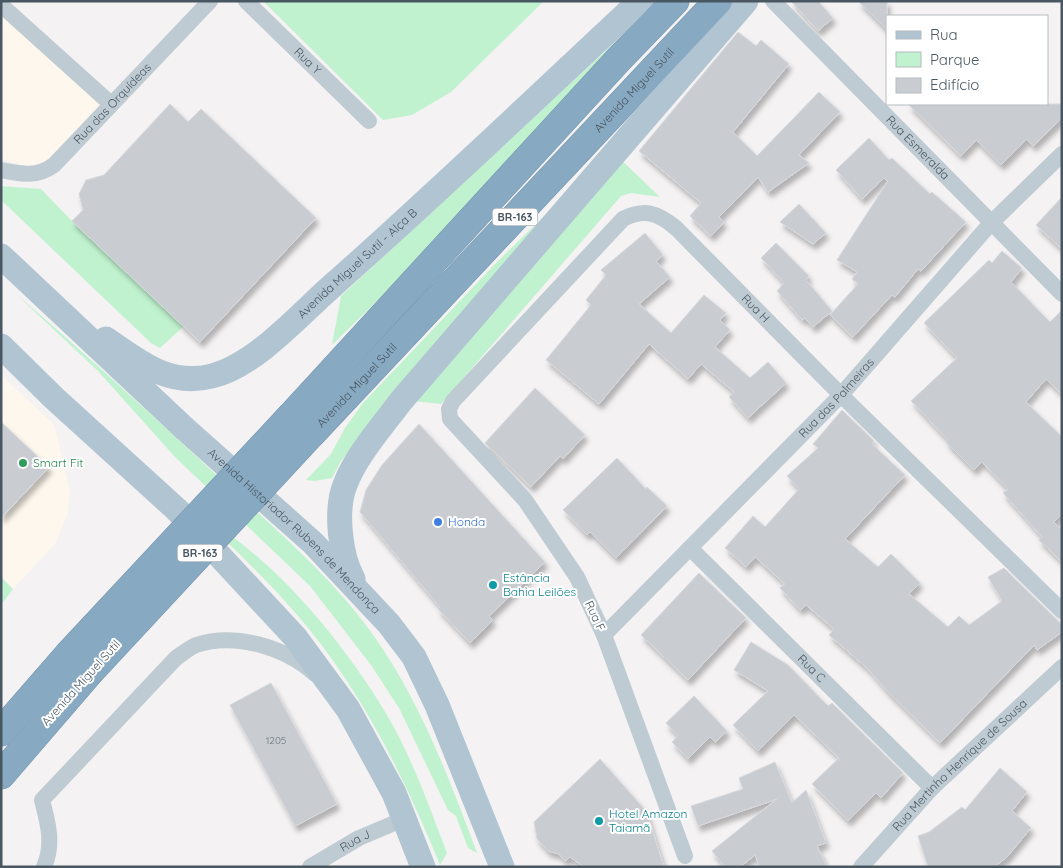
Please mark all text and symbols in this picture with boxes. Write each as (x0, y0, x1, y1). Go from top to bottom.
legend (886, 15, 1048, 105)
text: Rua (930, 25, 958, 44)
street label: Rua Y (291, 44, 325, 77)
street label: Avenida Miguel Sutil (591, 44, 677, 135)
text: Parque (930, 50, 980, 69)
street label: Rua das Orquídeas (70, 59, 154, 147)
text: Edifício (930, 75, 979, 94)
street label: Rua Esmeralda (883, 112, 953, 183)
street label: Avenida Miguel Sutil - Alça B (294, 205, 420, 321)
road number: BR-163 (492, 208, 538, 226)
street label: Rua H (739, 291, 773, 326)
street label: Avenida Miguel Sutil (313, 340, 400, 430)
street label: Rua das Palmeiras (795, 354, 877, 441)
street label: Avenida Historiador Rubens de Mendonça (205, 445, 384, 617)
place label: Smart Fit (33, 455, 83, 470)
marker: Smart Fit (17, 457, 29, 469)
place label: Honda (448, 514, 485, 529)
marker: Honda (432, 516, 444, 528)
road number: BR-163 (178, 544, 222, 562)
place label: Estância Bahia Leilões (503, 570, 577, 599)
marker: Estância Bahia Leilões (487, 579, 499, 591)
street label: Rua F (582, 598, 609, 634)
street label: Avenida Miguel Sutil (38, 637, 123, 729)
street label: Rua C (795, 651, 829, 685)
street label: Rua Mertinho Henrique de Sousa (889, 696, 1030, 834)
house number: 1205 (266, 734, 286, 747)
place label: Hotel Amazon Taiamã (609, 806, 688, 835)
marker: Hotel Amazon Taiamã (593, 815, 605, 827)
street label: Rua J (337, 826, 372, 855)

